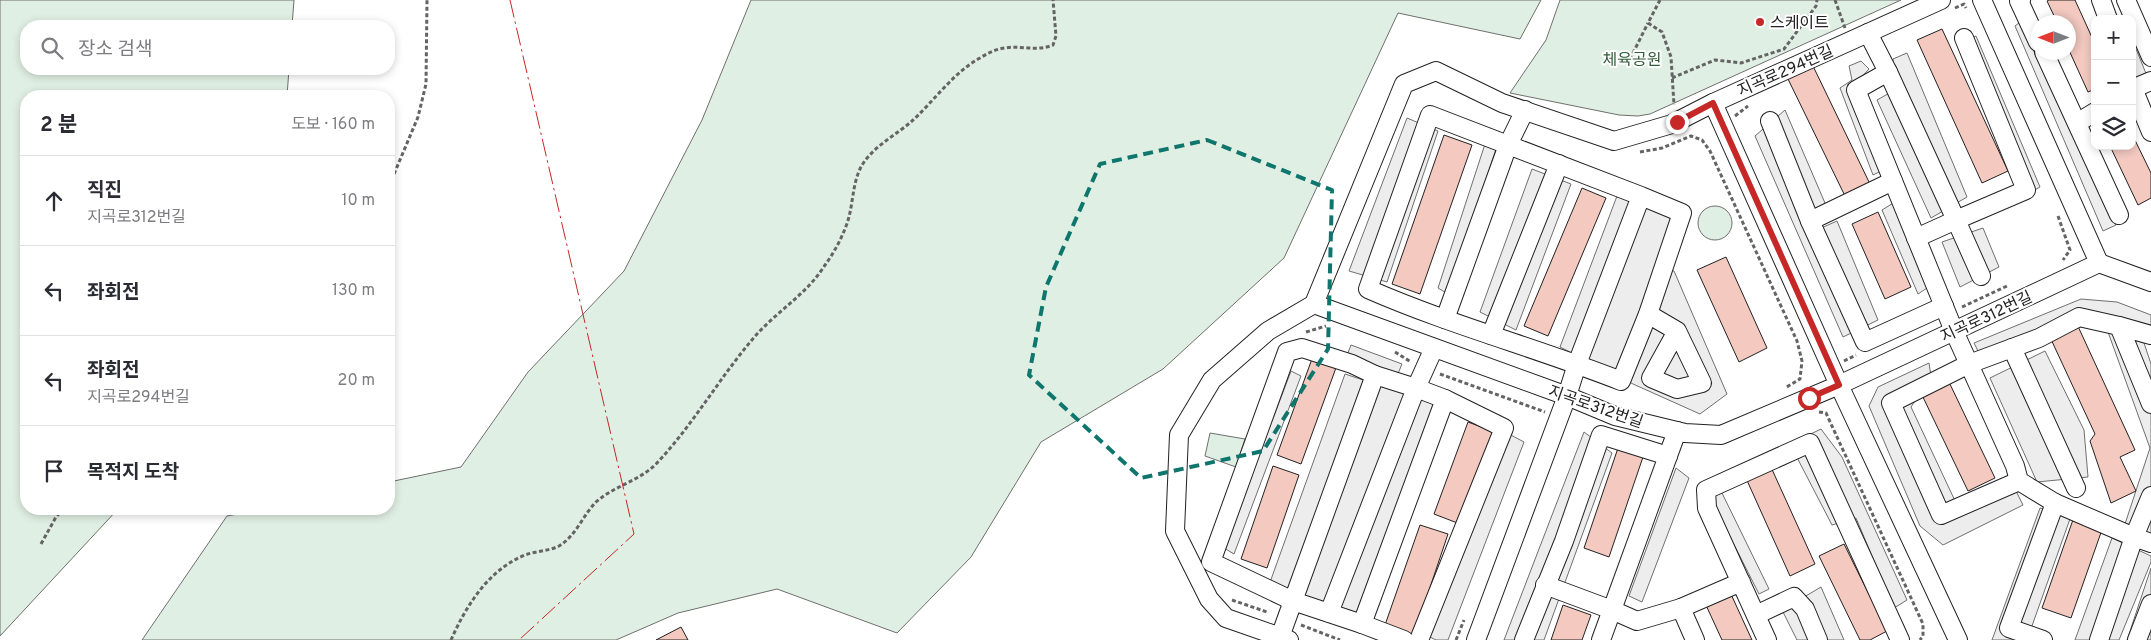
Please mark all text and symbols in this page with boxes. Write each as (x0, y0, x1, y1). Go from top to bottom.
place label: 스케이트 (1770, 14, 1829, 34)
north arrow (2031, 15, 2076, 60)
map controls (2091, 15, 2136, 150)
button: + (2091, 15, 2136, 60)
marker: 스케이트 (1754, 16, 1766, 28)
search box (20, 20, 395, 75)
icon: search (38, 34, 66, 62)
text: 장소 검색 (78, 38, 152, 62)
street label: 지곡로294번길 (1735, 42, 1837, 102)
park label: 체육공원 (1603, 51, 1661, 71)
button: − (2091, 60, 2136, 105)
button: layers (2091, 105, 2136, 150)
route end (1666, 111, 1689, 134)
text: 2 분 (40, 112, 77, 139)
text: 도보 · 160 m (291, 115, 375, 135)
text: 직진 (87, 179, 122, 203)
icon: ahead (40, 187, 68, 215)
text: 10 m (341, 191, 375, 211)
text: 지곡로312번길 (87, 208, 186, 228)
icon: left (40, 277, 68, 305)
text: 좌회전 (87, 281, 139, 305)
text: 130 m (332, 281, 375, 301)
street label: 지곡로312번길 (1938, 288, 2036, 348)
text: 좌회전 (87, 359, 139, 383)
icon: left (40, 367, 68, 395)
text: 20 m (338, 371, 375, 391)
street label: 지곡로312번길 (1545, 382, 1645, 433)
route start (1798, 387, 1821, 410)
text: 지곡로294번길 (87, 388, 190, 408)
icon: arrive (40, 457, 68, 485)
text: 목적지 도착 (87, 461, 179, 485)

